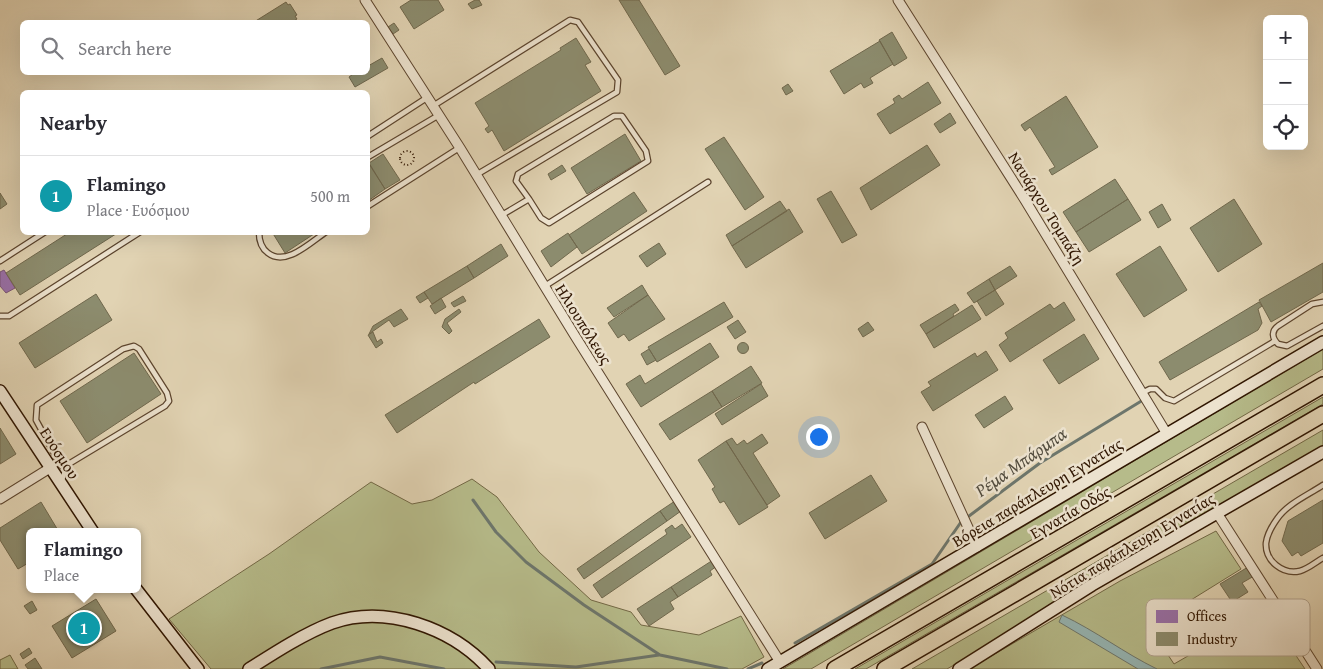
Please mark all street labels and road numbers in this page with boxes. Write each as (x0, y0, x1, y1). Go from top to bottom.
street label: Ναυάρχου Τομπάζη (1003, 147, 1091, 269)
street label: Ηλιουπόλεως (550, 279, 618, 369)
street label: Ευόσμου (34, 422, 86, 484)
street label: Βόρεια παράπλευρη Εγνατίας (947, 431, 1127, 553)
street label: Εγνατία Οδός (1025, 479, 1115, 545)
street label: Νότια παράπλευρη Εγνατίας (1045, 486, 1219, 604)

